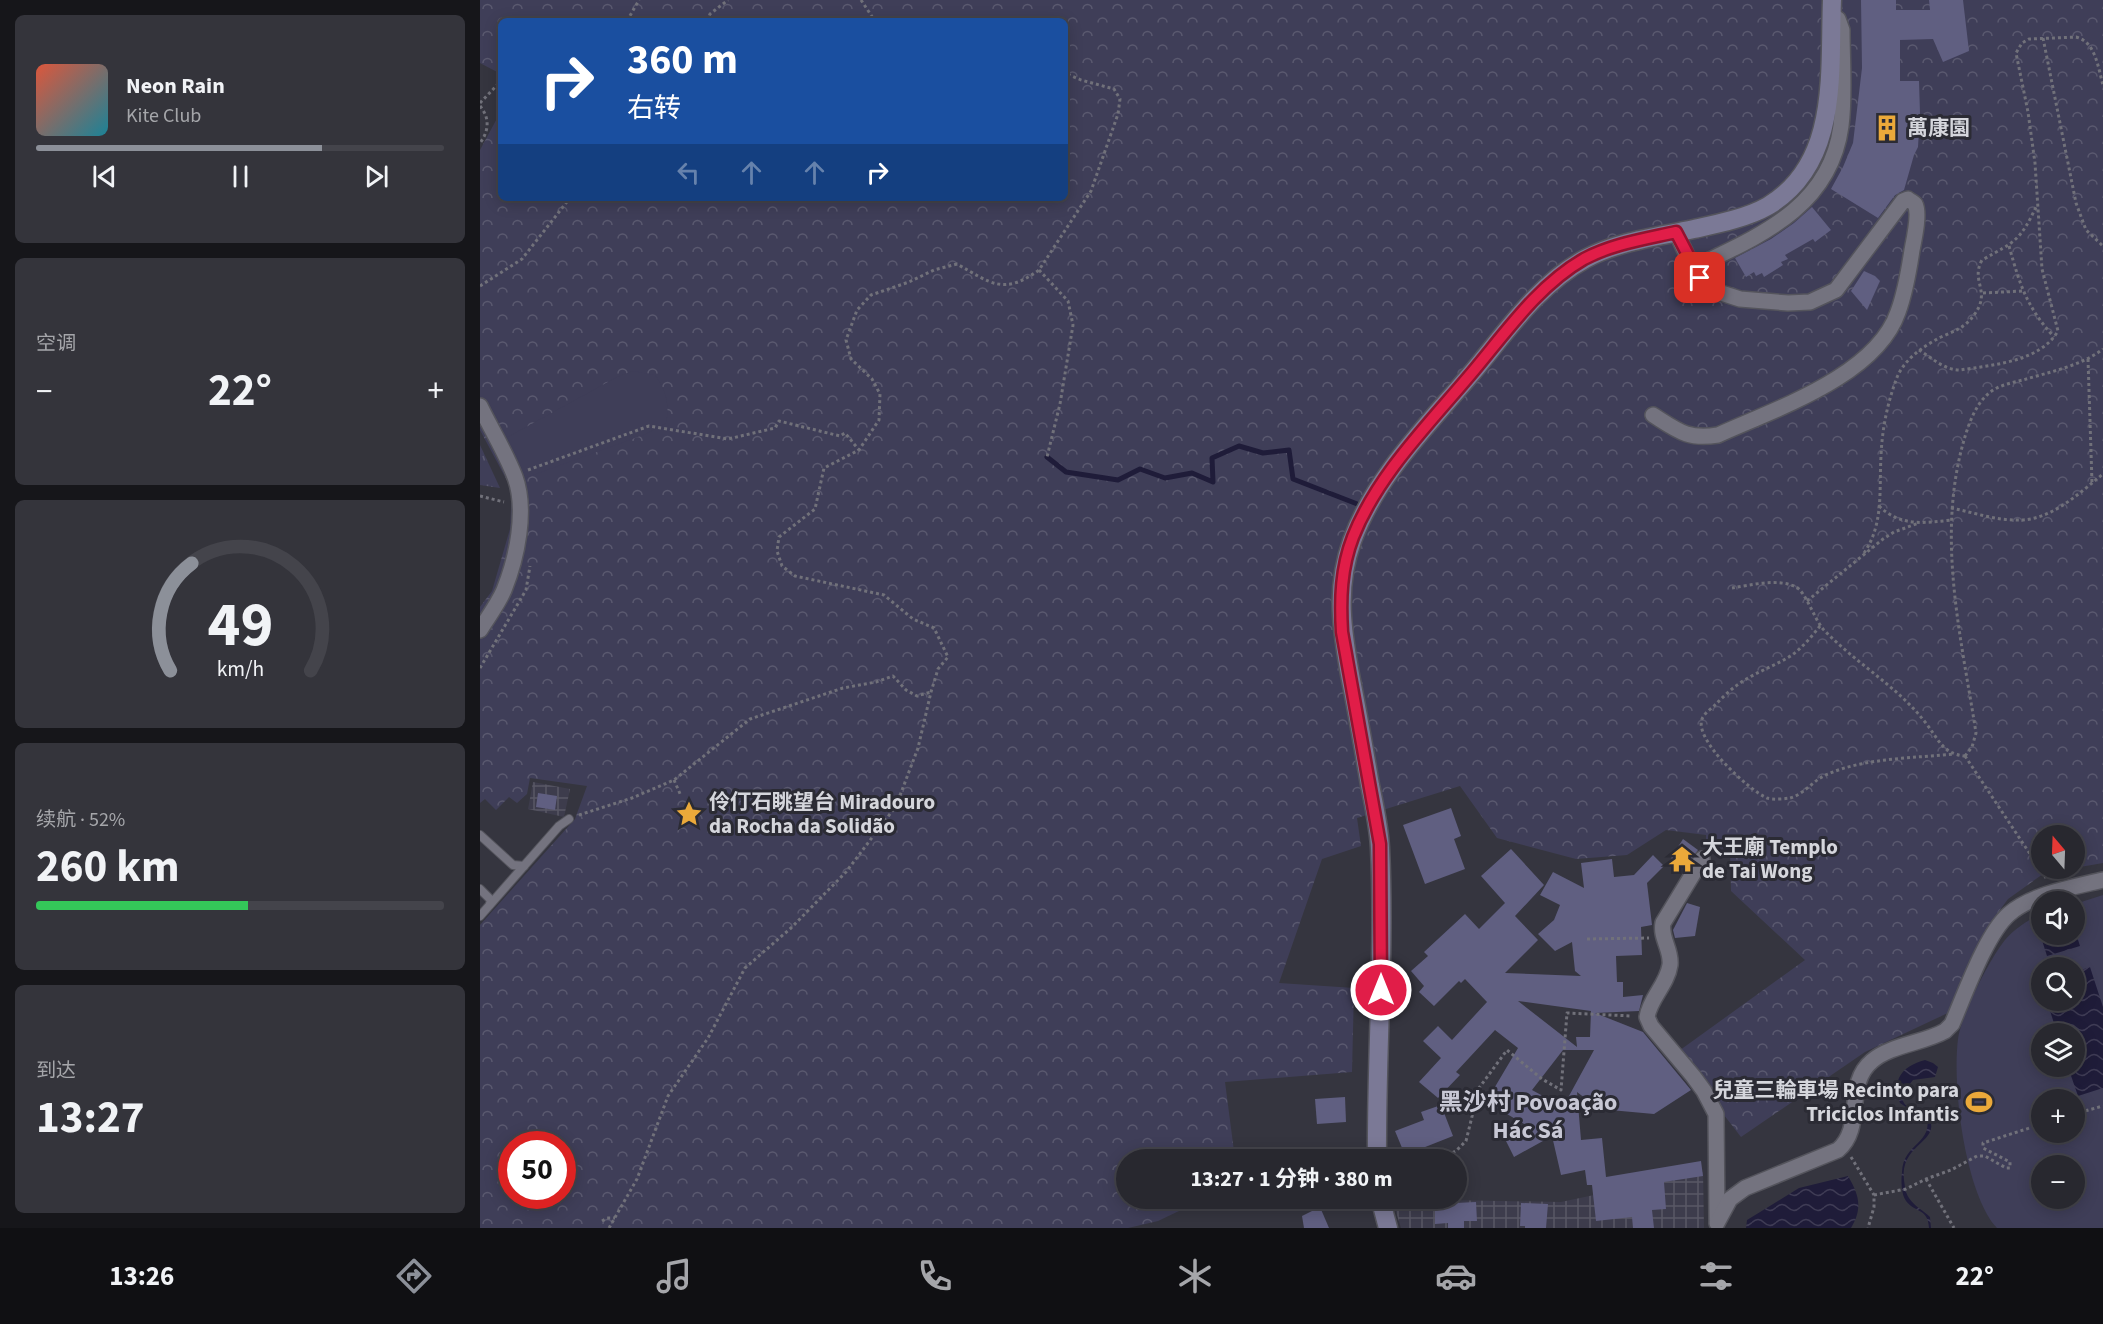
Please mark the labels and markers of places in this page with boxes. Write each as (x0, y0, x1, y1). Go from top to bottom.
building icon: 萬康園 (1872, 113, 1902, 143)
place label: 萬康園 (1907, 113, 1970, 143)
pin (1674, 252, 1725, 303)
place label: 伶仃石眺望台 Miradouro da Rocha da Solidão (709, 787, 935, 841)
place icon: 伶仃石眺望台 Miradouro da Rocha da Solidão (674, 799, 704, 829)
place label: 大王廟 Templo de Tai Wong (1702, 832, 1838, 886)
temple icon: 大王廟 Templo de Tai Wong (1667, 844, 1697, 874)
place label: 兒童三輪車場 Recinto para Triciclos Infantis (1712, 1075, 1959, 1129)
sports icon: 兒童三輪車場 Recinto para Triciclos Infantis (1964, 1087, 1994, 1117)

